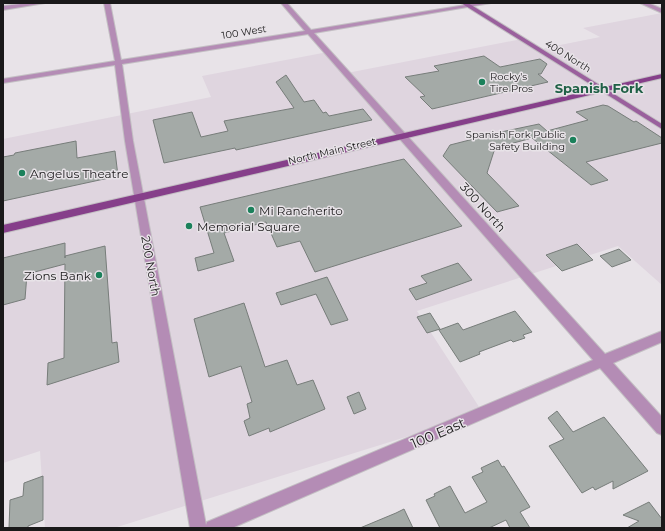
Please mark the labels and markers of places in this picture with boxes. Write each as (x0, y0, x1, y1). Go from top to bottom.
place label: Rocky's Tire Pros (490, 70, 533, 95)
marker: Rocky's Tire Pros (477, 77, 487, 87)
place label: Spanish Fork Public Safety Building (466, 128, 565, 153)
marker: Spanish Fork Public Safety Building (568, 135, 578, 145)
place label: Angelus Theatre (30, 166, 128, 181)
marker: Angelus Theatre (17, 168, 27, 178)
place label: Mi Rancherito (259, 203, 343, 218)
marker: Mi Rancherito (246, 205, 256, 215)
place label: Memorial Square (197, 219, 300, 234)
marker: Memorial Square (184, 221, 194, 231)
place label: Zions Bank (24, 268, 92, 283)
marker: Zions Bank (94, 270, 104, 280)

